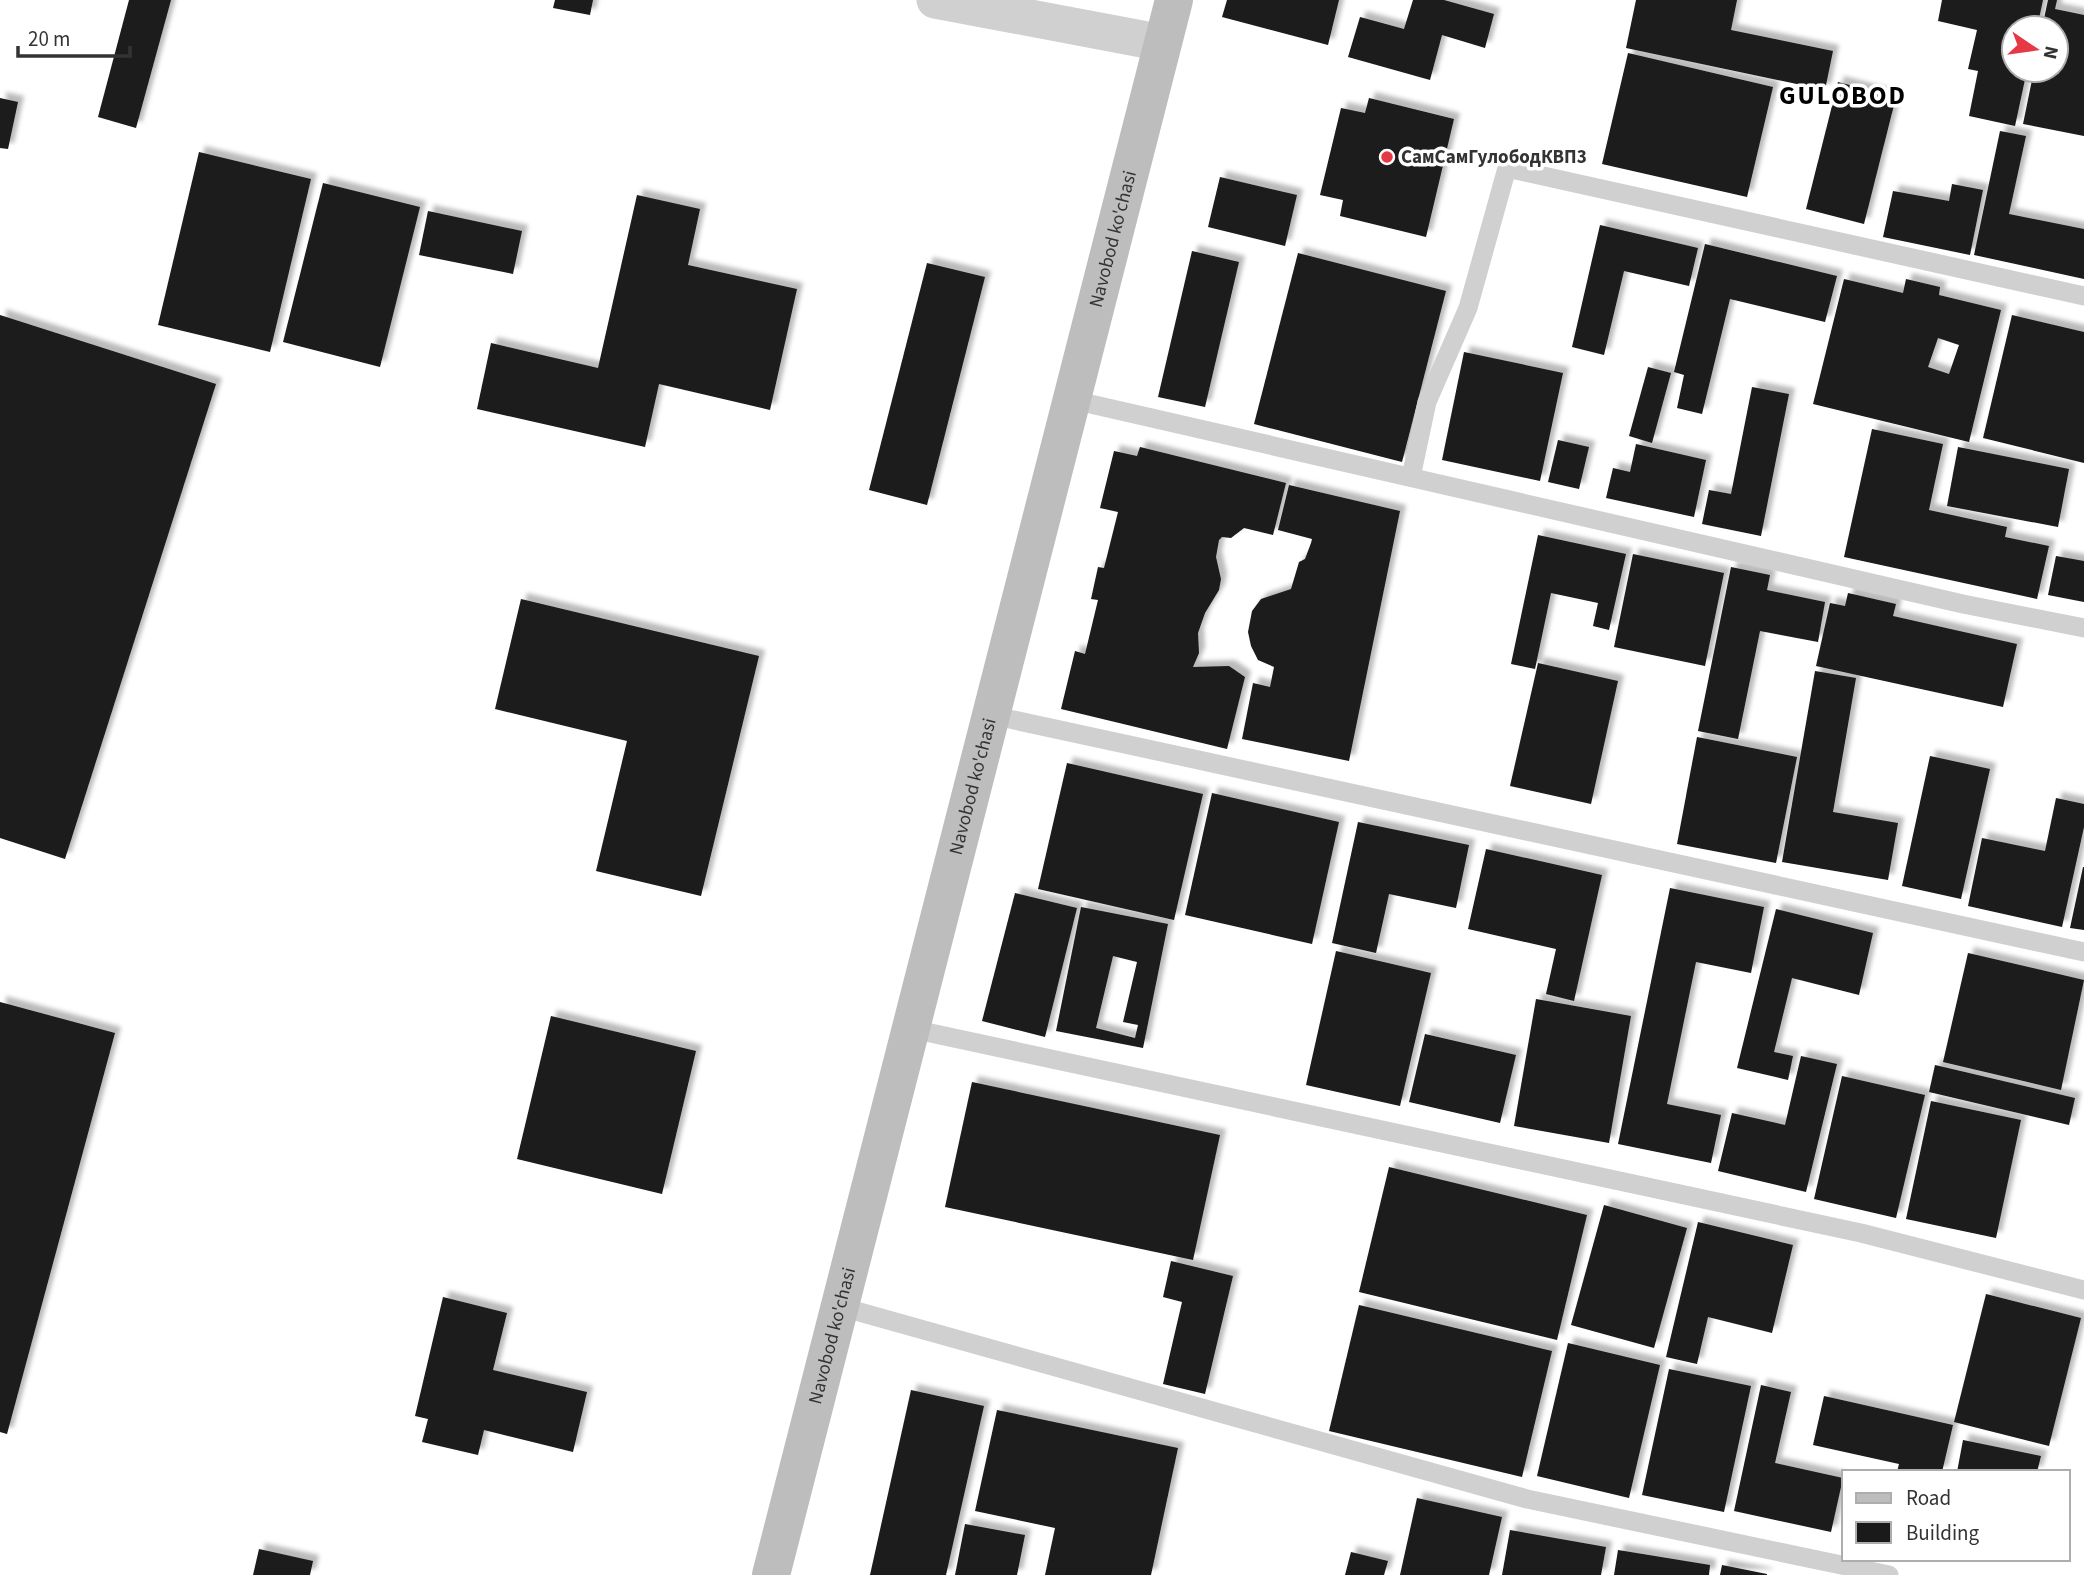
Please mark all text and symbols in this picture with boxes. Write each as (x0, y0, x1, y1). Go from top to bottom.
scale bar (18, 14, 130, 58)
north arrow (2000, 14, 2070, 84)
text: 20 m (28, 24, 70, 54)
text: N (2036, 43, 2065, 62)
district label: GULOBOD (1779, 77, 1907, 114)
place label: СамСамГулободКВП3 (1401, 144, 1587, 171)
marker: СамСамГулободКВП3 (1379, 149, 1395, 165)
street label: Navobod ko'chasi (1082, 168, 1143, 310)
street label: Navobod ko'chasi (942, 715, 1003, 858)
street label: Navobod ko'chasi (802, 1264, 863, 1407)
legend (1842, 1470, 2070, 1561)
text: Road (1906, 1483, 1951, 1513)
text: Building (1906, 1518, 1980, 1548)

